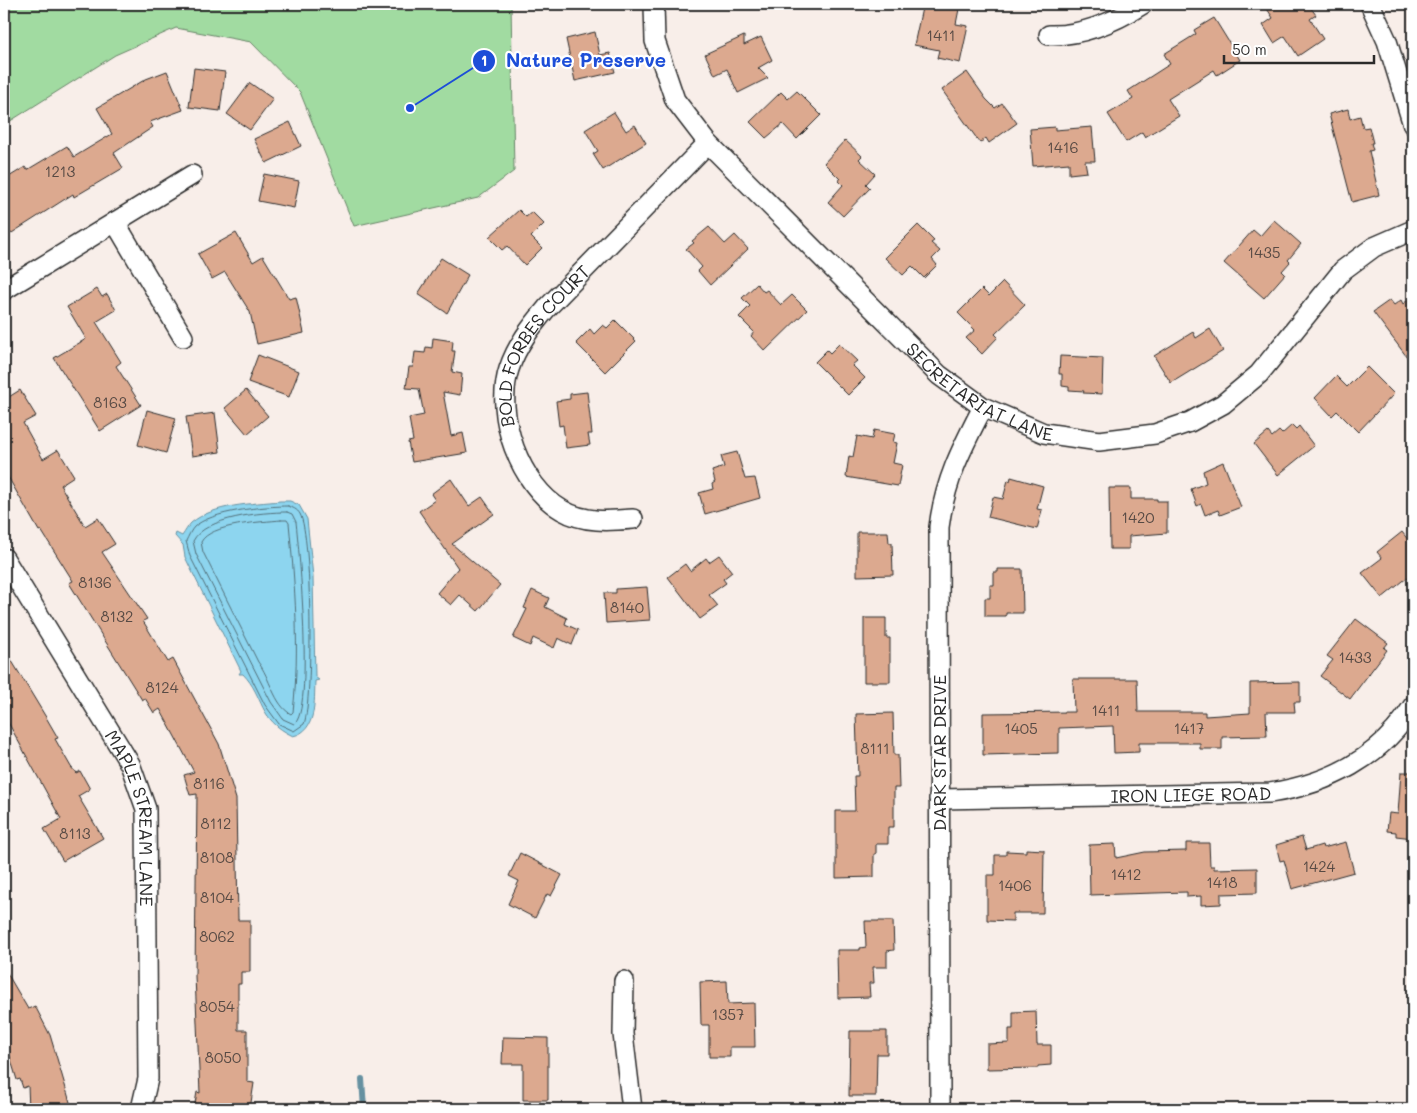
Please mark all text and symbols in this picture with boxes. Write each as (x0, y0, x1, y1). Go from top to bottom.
house number: 1411 (927, 25, 955, 45)
scale bar (1224, 32, 1374, 64)
text: 50 m (1232, 39, 1267, 59)
callout: Nature Preserve (471, 44, 676, 78)
text: Nature Preserve (506, 47, 666, 72)
text: 1 (481, 50, 487, 70)
house number: 1416 (1047, 137, 1079, 157)
house number: 1213 (45, 161, 75, 181)
house number: 1435 (1247, 242, 1281, 262)
street label: BOLD FORBES COURT (493, 259, 595, 429)
street label: SECRETARIAT LANE (901, 337, 1054, 446)
house number: 8163 (93, 392, 127, 412)
house number: 1420 (1121, 507, 1155, 527)
house number: 8136 (78, 572, 112, 592)
house number: 8140 (610, 597, 644, 617)
house number: 8132 (101, 606, 133, 626)
house number: 1433 (1338, 647, 1372, 667)
street label: DARK STAR DRIVE (927, 675, 951, 831)
house number: 8124 (146, 677, 179, 697)
house number: 1411 (1092, 700, 1120, 720)
house number: 1405 (1004, 718, 1038, 738)
house number: 1417 (1174, 718, 1204, 738)
street label: MAPLE STREAM LANE (100, 725, 159, 907)
house number: 8111 (860, 738, 890, 758)
house number: 8116 (193, 773, 225, 793)
street label: IRON LIEGE ROAD (1110, 781, 1271, 808)
house number: 8112 (201, 813, 231, 833)
house number: 8113 (59, 823, 91, 843)
house number: 8108 (200, 847, 234, 867)
house number: 1424 (1303, 856, 1336, 876)
house number: 1412 (1111, 864, 1141, 884)
house number: 1418 (1206, 872, 1238, 892)
house number: 1406 (998, 875, 1032, 895)
house number: 8104 (200, 887, 234, 907)
house number: 8062 (199, 926, 235, 946)
house number: 8054 (199, 996, 235, 1016)
house number: 1357 (712, 1004, 744, 1024)
house number: 8050 (205, 1047, 241, 1067)

